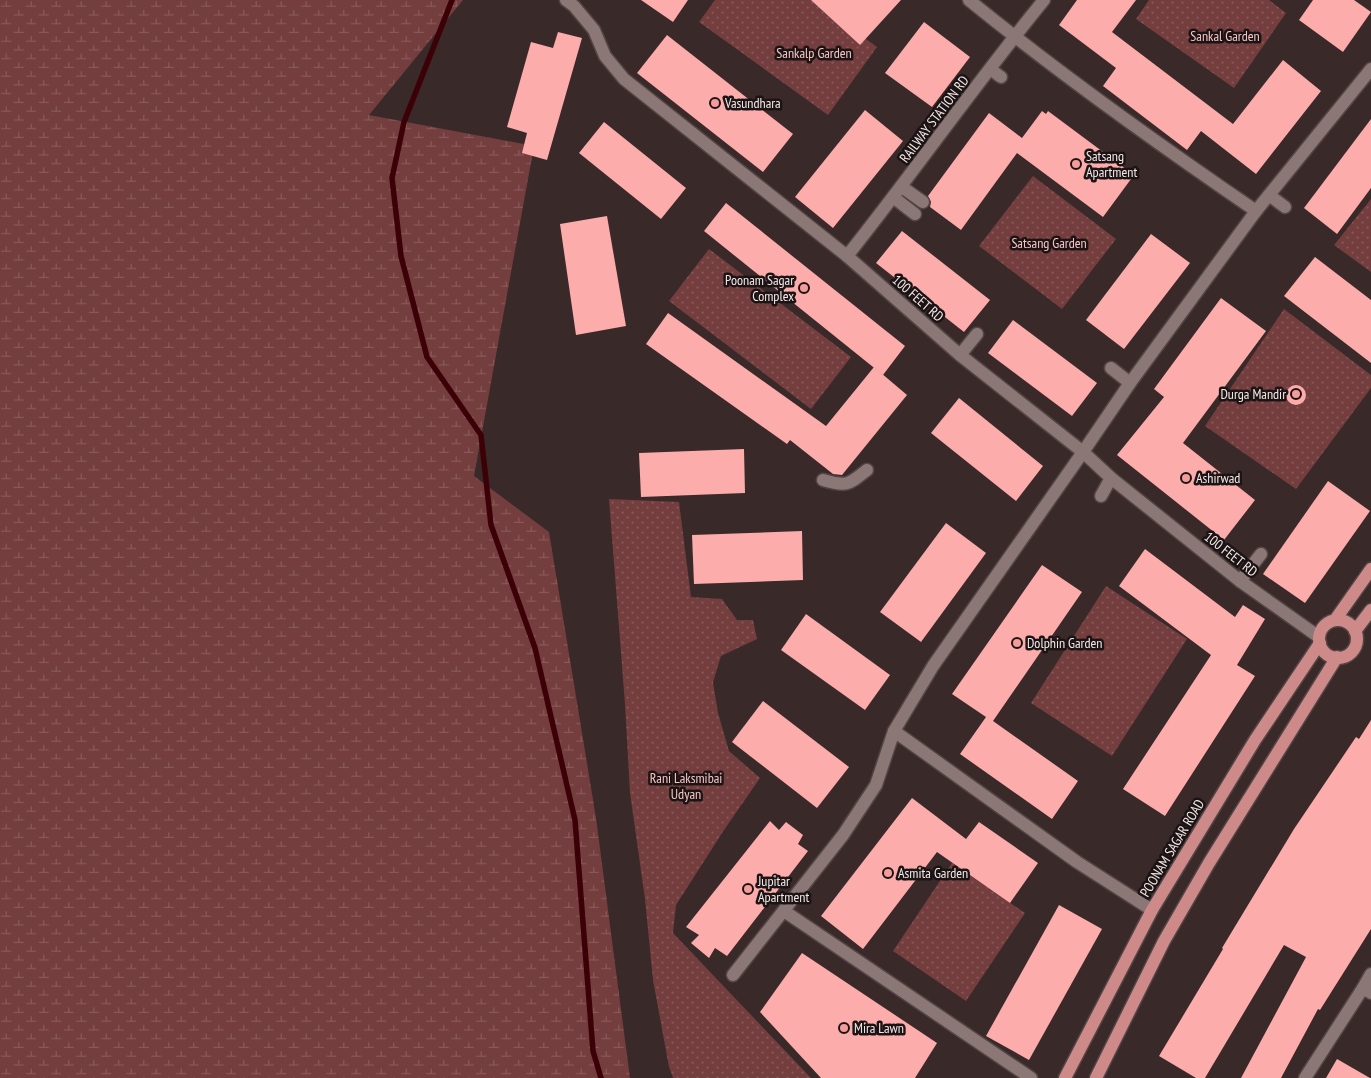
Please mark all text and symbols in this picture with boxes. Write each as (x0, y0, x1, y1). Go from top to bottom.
park label: Sankal Garden (1190, 27, 1260, 45)
park label: Sankalp Garden (776, 44, 852, 62)
street label: RAILWAY STATION RD (895, 72, 973, 166)
place label: Vasundhara (724, 94, 781, 112)
marker: Vasundhara (709, 97, 721, 109)
place label: Satsang Apartment (1086, 147, 1137, 181)
marker: Satsang Apartment (1070, 158, 1082, 170)
park label: Satsang Garden (1011, 234, 1087, 252)
place label: Poonam Sagar Complex (725, 271, 794, 305)
street label: 100 FEET RD (889, 271, 947, 325)
marker: Poonam Sagar Complex (798, 282, 810, 294)
place label: Durga Mandir (1221, 385, 1286, 403)
marker: Durga Mandir (1290, 388, 1302, 400)
place label: Ashirwad (1196, 469, 1240, 487)
marker: Ashirwad (1180, 472, 1192, 484)
street label: 100 FEET RD (1201, 528, 1261, 580)
place label: Dolphin Garden (1027, 634, 1102, 652)
marker: Dolphin Garden (1011, 637, 1023, 649)
park label: Rani Laksmibai Udyan (650, 769, 722, 803)
street label: POONAM SAGAR ROAD (1136, 796, 1208, 900)
place label: Asmita Garden (898, 864, 968, 882)
marker: Asmita Garden (882, 867, 894, 879)
place label: Jupitar Apartment (757, 872, 809, 906)
marker: Jupitar Apartment (742, 883, 754, 895)
place label: Mira Lawn (854, 1019, 904, 1037)
marker: Mira Lawn (838, 1022, 850, 1034)

